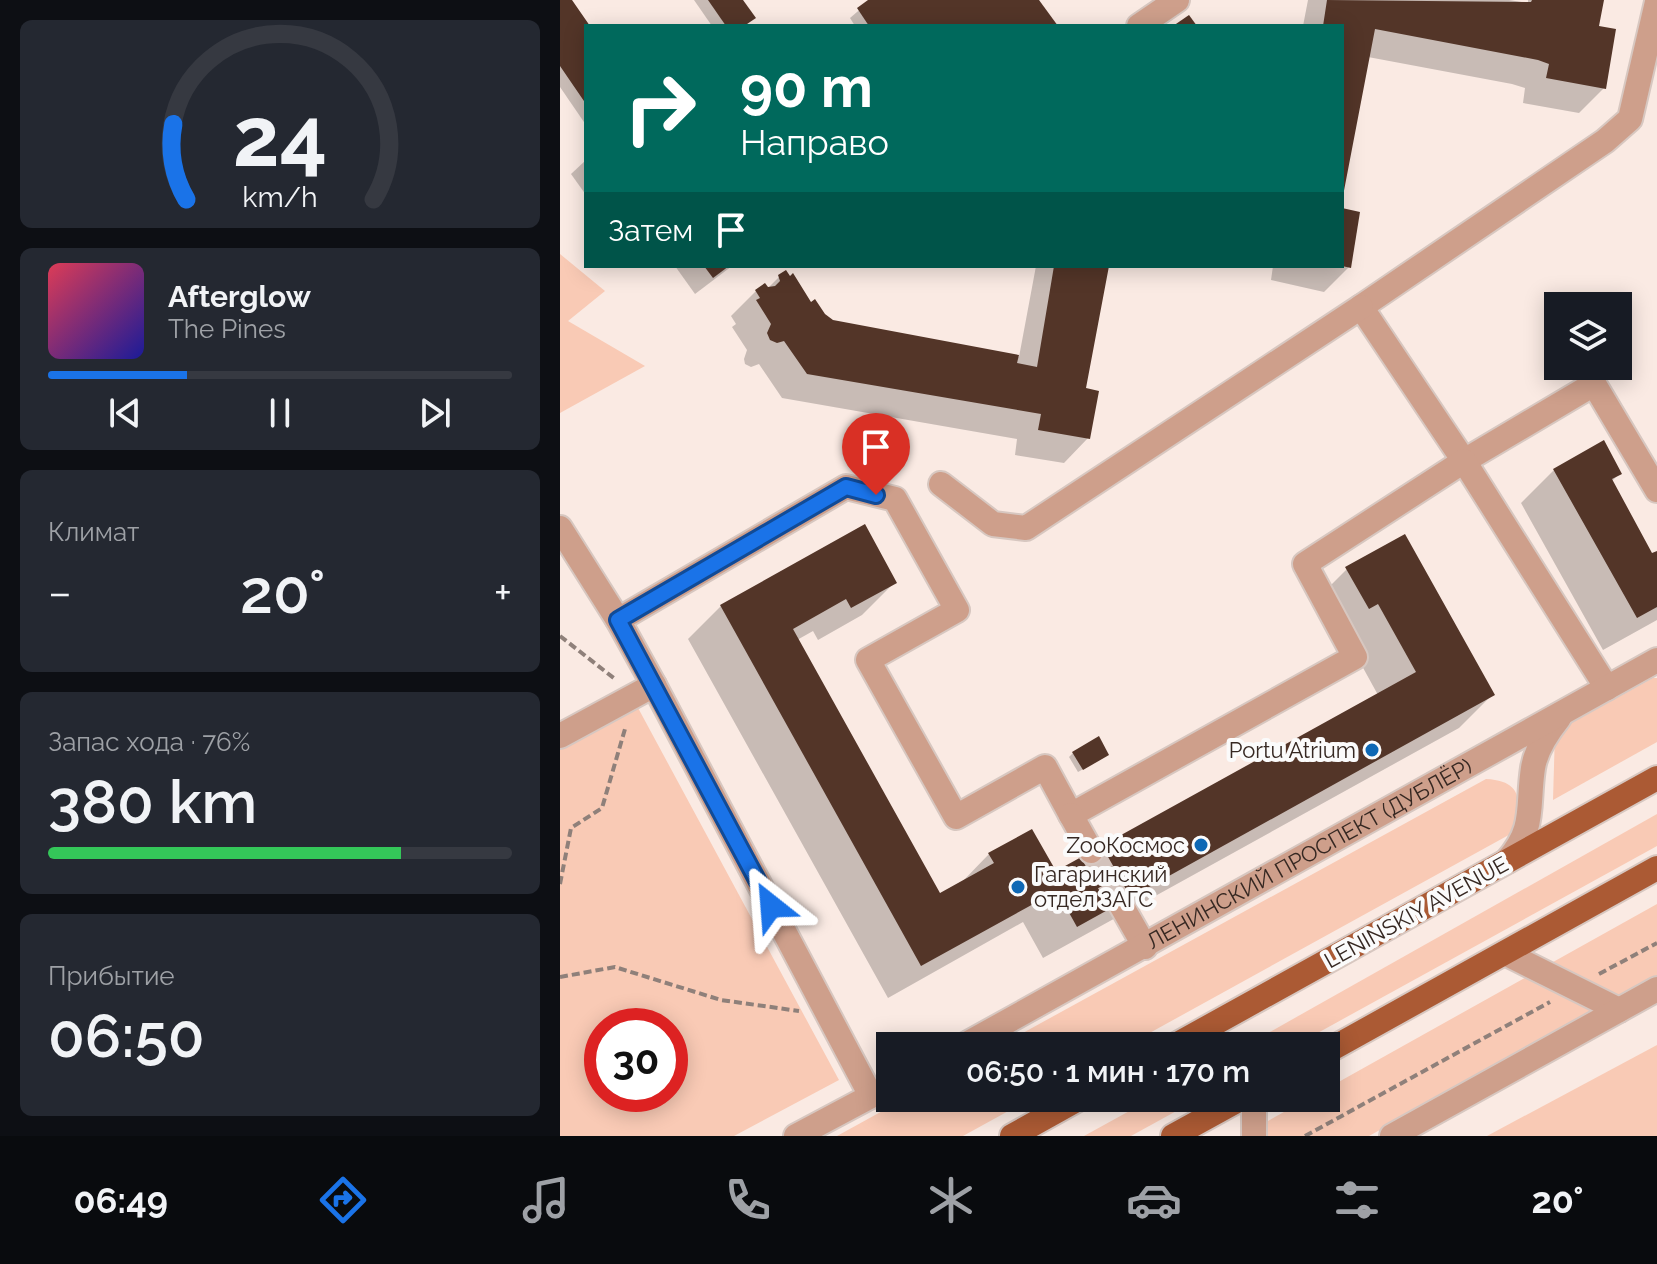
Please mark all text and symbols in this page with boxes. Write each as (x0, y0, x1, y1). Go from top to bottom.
text: 90 m (740, 54, 873, 120)
icon: right (608, 56, 712, 160)
text: 24 (233, 88, 327, 185)
text: Направо (740, 121, 889, 163)
text: km/h (242, 180, 318, 214)
icon: arrive (709, 208, 753, 252)
text: Затем (608, 213, 693, 248)
text: Afterglow (168, 279, 311, 314)
map controls (1544, 292, 1632, 380)
button: layers (1544, 292, 1632, 380)
text: The Pines (168, 314, 286, 344)
icon: previous (103, 391, 147, 435)
icon: pause (258, 391, 302, 435)
icon: next (413, 391, 457, 435)
pin (842, 413, 910, 495)
icon: arrive (854, 425, 898, 469)
text: Климат (48, 517, 139, 547)
text: 20° (240, 557, 325, 627)
text: − (48, 567, 72, 618)
text: + (494, 567, 512, 618)
text: Запас хода · 76% (48, 727, 250, 757)
place label: Portu Atrium (1229, 737, 1356, 763)
marker: Portu Atrium (1363, 741, 1381, 759)
street label: ЛЕНИНСКИЙ ПРОСПЕКТ (ДУБЛЁР) (1142, 753, 1476, 954)
text: 380 km (48, 767, 257, 837)
place label: ZooКосмос (1066, 832, 1185, 858)
marker: ZooКосмос (1192, 836, 1210, 854)
street label: LENINSKIY AVENUE (1320, 851, 1512, 973)
place label: Гагаринский отдел ЗАГС (1034, 861, 1167, 912)
position arrow (729, 864, 813, 948)
marker: Гагаринский отдел ЗАГС (1009, 878, 1027, 896)
text: Прибытие (48, 961, 175, 991)
text: 06:50 (48, 1001, 205, 1071)
speed limit sign: 30 (584, 1008, 688, 1112)
text: 06:50 · 1 мин · 170 m (966, 1054, 1250, 1089)
icon: directions (315, 1172, 371, 1228)
icon: music (518, 1172, 574, 1228)
icon: phone (720, 1172, 776, 1228)
icon: climate (923, 1172, 979, 1228)
icon: car (1126, 1172, 1182, 1228)
icon: filters (1329, 1172, 1385, 1228)
text: 06:49 (73, 1179, 168, 1221)
text: 20° (1531, 1179, 1584, 1221)

